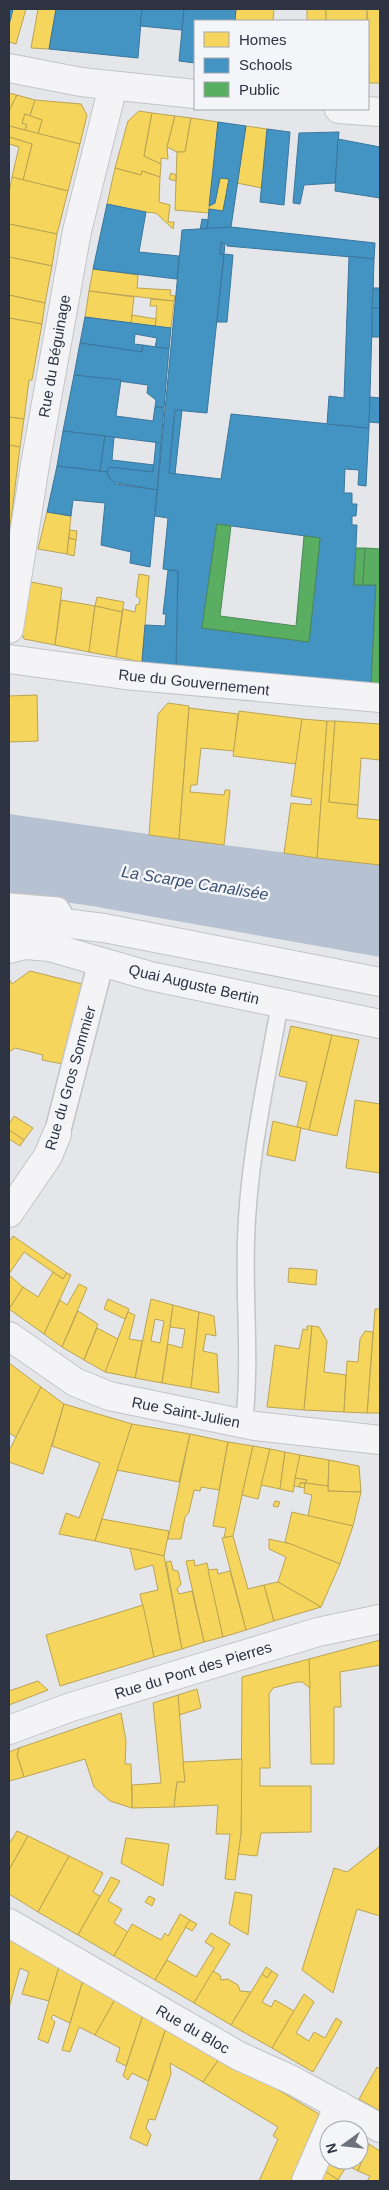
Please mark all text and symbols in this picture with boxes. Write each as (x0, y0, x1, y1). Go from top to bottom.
legend (194, 20, 369, 110)
text: Homes (239, 31, 287, 48)
text: Schools (239, 56, 292, 73)
text: Public (239, 81, 280, 98)
street label: Rue du Béguinage (35, 293, 73, 419)
street label: Rue du Gouvernement (118, 666, 271, 698)
water label: La Scarpe Canalisée (120, 863, 270, 903)
street label: Quai Auguste Bertin (127, 961, 261, 1007)
street label: Rue du Gros Sommier (41, 1004, 99, 1152)
street label: Rue Saint-Julien (130, 1393, 242, 1431)
street label: Rue du Pont des Pierres (112, 1638, 274, 1702)
street label: Rue du Bloc (153, 2001, 233, 2057)
north arrow (319, 2120, 369, 2170)
text: N (322, 2141, 340, 2155)

